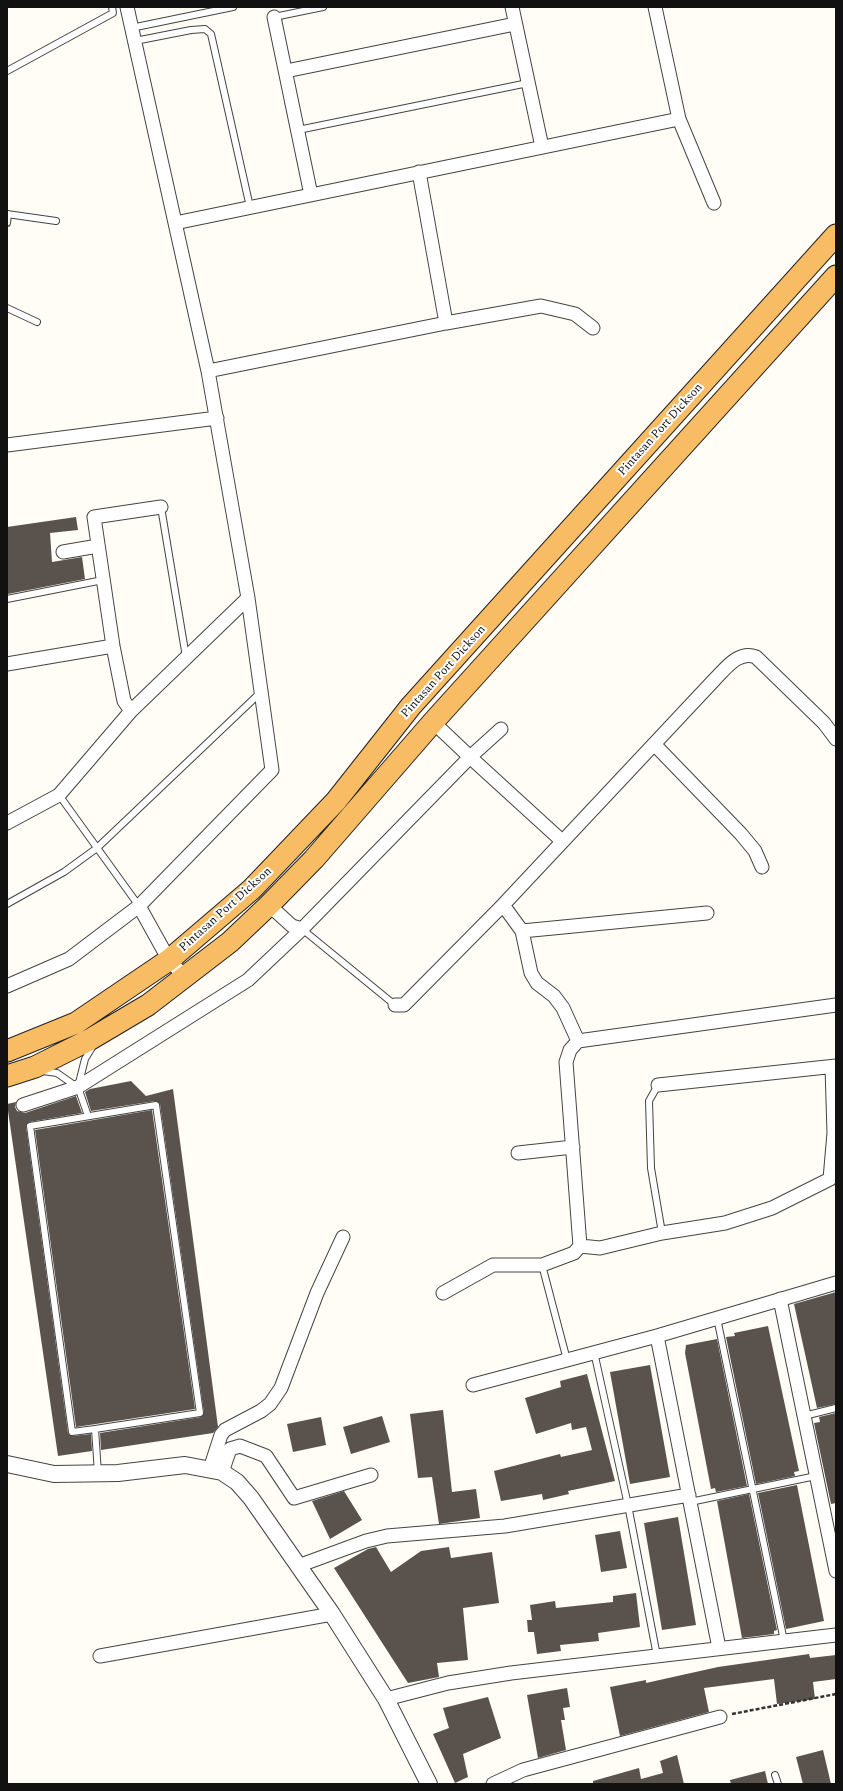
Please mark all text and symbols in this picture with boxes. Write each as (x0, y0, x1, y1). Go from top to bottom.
street label: Pintasan Port Dickson (616, 381, 706, 479)
street label: Pintasan Port Dickson (399, 623, 489, 721)
street label: Pintasan Port Dickson (177, 865, 275, 955)

